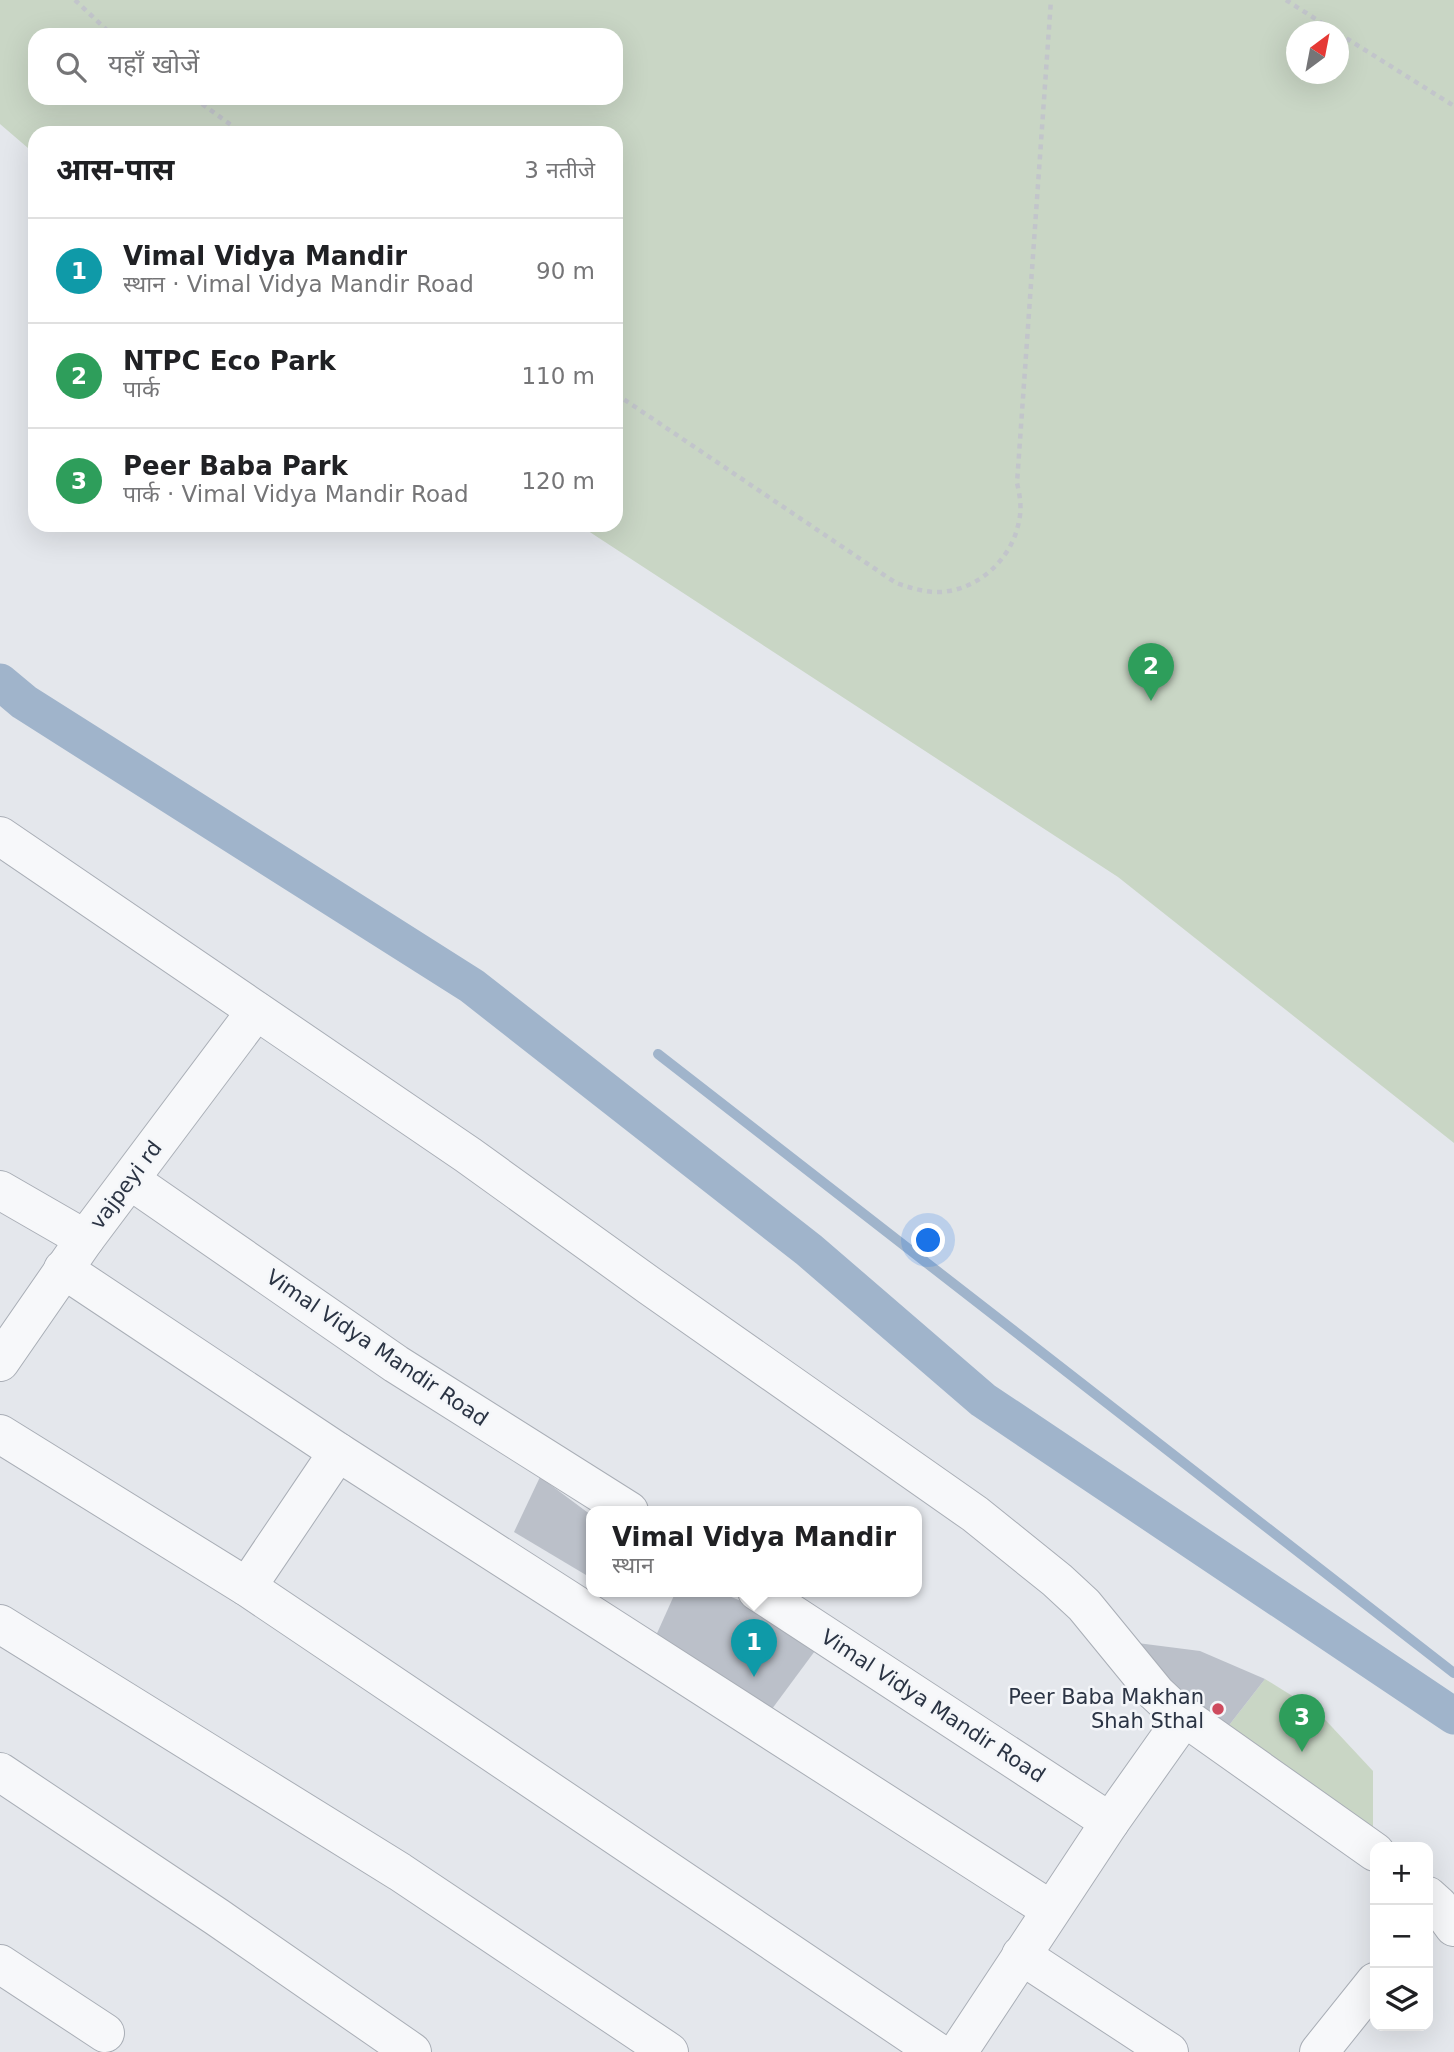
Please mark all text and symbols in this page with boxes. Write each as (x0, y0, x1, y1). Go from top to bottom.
north arrow (1286, 21, 1349, 84)
search box (28, 28, 623, 105)
icon: search (52, 48, 90, 86)
text: यहाँ खोजें (108, 49, 199, 79)
text: आस-पास (56, 152, 174, 187)
text: 3 नतीजे (524, 157, 595, 183)
text: Vimal Vidya Mandir (123, 241, 407, 271)
text: 1 (71, 258, 87, 284)
text: 90 m (536, 258, 595, 284)
text: स्थान · Vimal Vidya Mandir Road (123, 271, 474, 297)
text: NTPC Eco Park (123, 346, 336, 376)
text: 2 (71, 363, 87, 389)
text: 110 m (521, 363, 595, 389)
text: पार्क (123, 376, 160, 402)
text: Peer Baba Park (123, 451, 348, 481)
text: 3 (71, 468, 87, 494)
text: 120 m (521, 468, 595, 494)
text: पार्क · Vimal Vidya Mandir Road (123, 481, 469, 507)
pin: 2 (1128, 643, 1174, 701)
street label: vajpeyi rd (85, 1136, 167, 1234)
your location (911, 1223, 945, 1257)
street label: Vimal Vidya Mandir Road (262, 1265, 492, 1431)
popup (586, 1506, 922, 1597)
text: Vimal Vidya Mandir (612, 1522, 896, 1552)
text: स्थान (612, 1552, 654, 1578)
pin: 1 (731, 1619, 777, 1677)
street label: Vimal Vidya Mandir Road (817, 1625, 1049, 1787)
place label: Peer Baba Makhan Shah Sthal (1008, 1685, 1204, 1733)
pin: 3 (1279, 1694, 1325, 1752)
marker: Peer Baba Makhan Shah Sthal (1210, 1701, 1226, 1717)
map controls (1370, 1842, 1433, 2031)
button: + (1370, 1842, 1433, 1905)
button: − (1370, 1905, 1433, 1968)
button: layers (1370, 1968, 1433, 2031)

